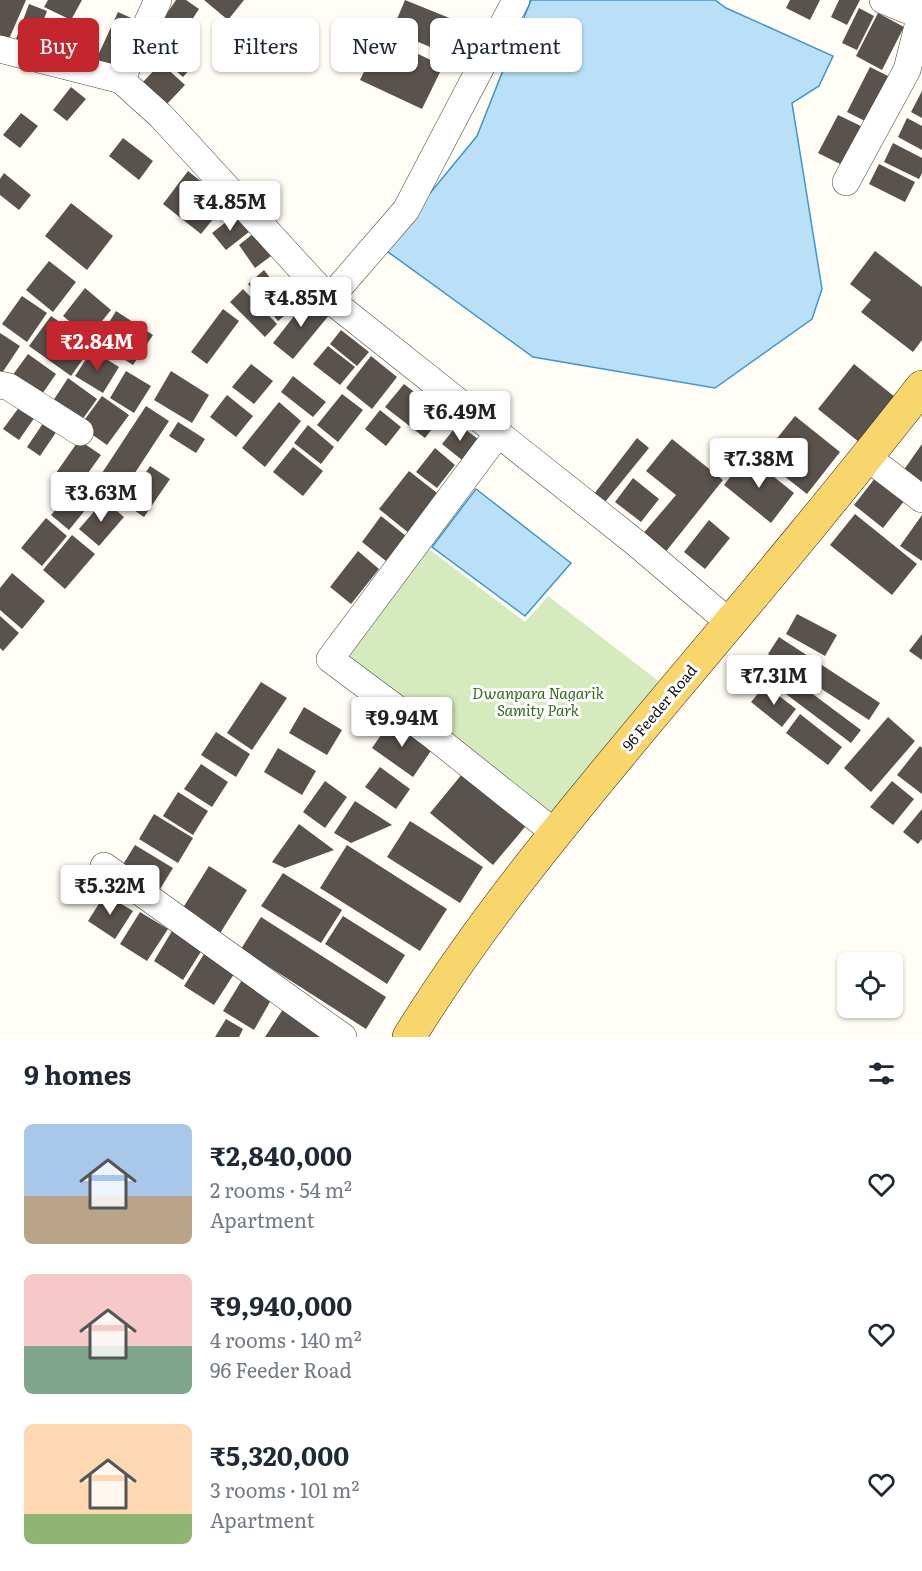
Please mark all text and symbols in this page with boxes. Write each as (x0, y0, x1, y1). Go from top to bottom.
chip: Buy (18, 18, 99, 72)
chip: Rent (111, 18, 200, 72)
chip: Filters (212, 18, 319, 72)
chip: New (331, 18, 418, 72)
chip: Apartment (430, 18, 582, 72)
pin: ₹4.85M (181, 181, 279, 232)
text: ₹4.85M (193, 185, 267, 215)
pin: ₹4.85M (252, 277, 350, 328)
text: ₹4.85M (264, 281, 338, 311)
pin: ₹2.84M (48, 321, 146, 372)
text: ₹2.84M (60, 325, 134, 355)
pin: ₹6.49M (411, 391, 509, 442)
text: ₹6.49M (423, 395, 497, 425)
pin: ₹7.38M (710, 438, 808, 489)
text: ₹7.38M (724, 442, 794, 472)
pin: ₹3.63M (52, 472, 150, 523)
text: ₹3.63M (65, 476, 137, 506)
pin: ₹7.31M (725, 655, 823, 706)
street label: 96 Feeder Road (616, 659, 702, 755)
text: ₹7.31M (741, 659, 807, 689)
park label: Dwanpara Nagarik Samity Park (472, 681, 605, 721)
pin: ₹9.94M (353, 697, 451, 748)
text: ₹9.94M (365, 701, 439, 731)
pin: ₹5.32M (61, 865, 159, 916)
text: ₹5.32M (74, 869, 146, 899)
map controls (837, 952, 903, 1018)
button: locate (837, 952, 903, 1018)
text: 9 homes (24, 1054, 131, 1093)
icon: filters (865, 1057, 898, 1090)
text: ₹2,840,000 (210, 1135, 352, 1174)
icon: home (72, 1148, 144, 1220)
icon: heart (865, 1168, 898, 1201)
text: 2 rooms · 54 m² (210, 1174, 352, 1204)
text: Apartment (210, 1204, 315, 1234)
text: ₹9,940,000 (210, 1285, 352, 1324)
icon: home (72, 1298, 144, 1370)
icon: heart (865, 1318, 898, 1351)
text: 4 rooms · 140 m² (210, 1324, 362, 1354)
text: 96 Feeder Road (210, 1354, 352, 1384)
text: ₹5,320,000 (210, 1435, 349, 1474)
icon: home (72, 1448, 144, 1520)
icon: heart (865, 1468, 898, 1501)
text: 3 rooms · 101 m² (210, 1474, 359, 1504)
text: Apartment (210, 1504, 315, 1534)

